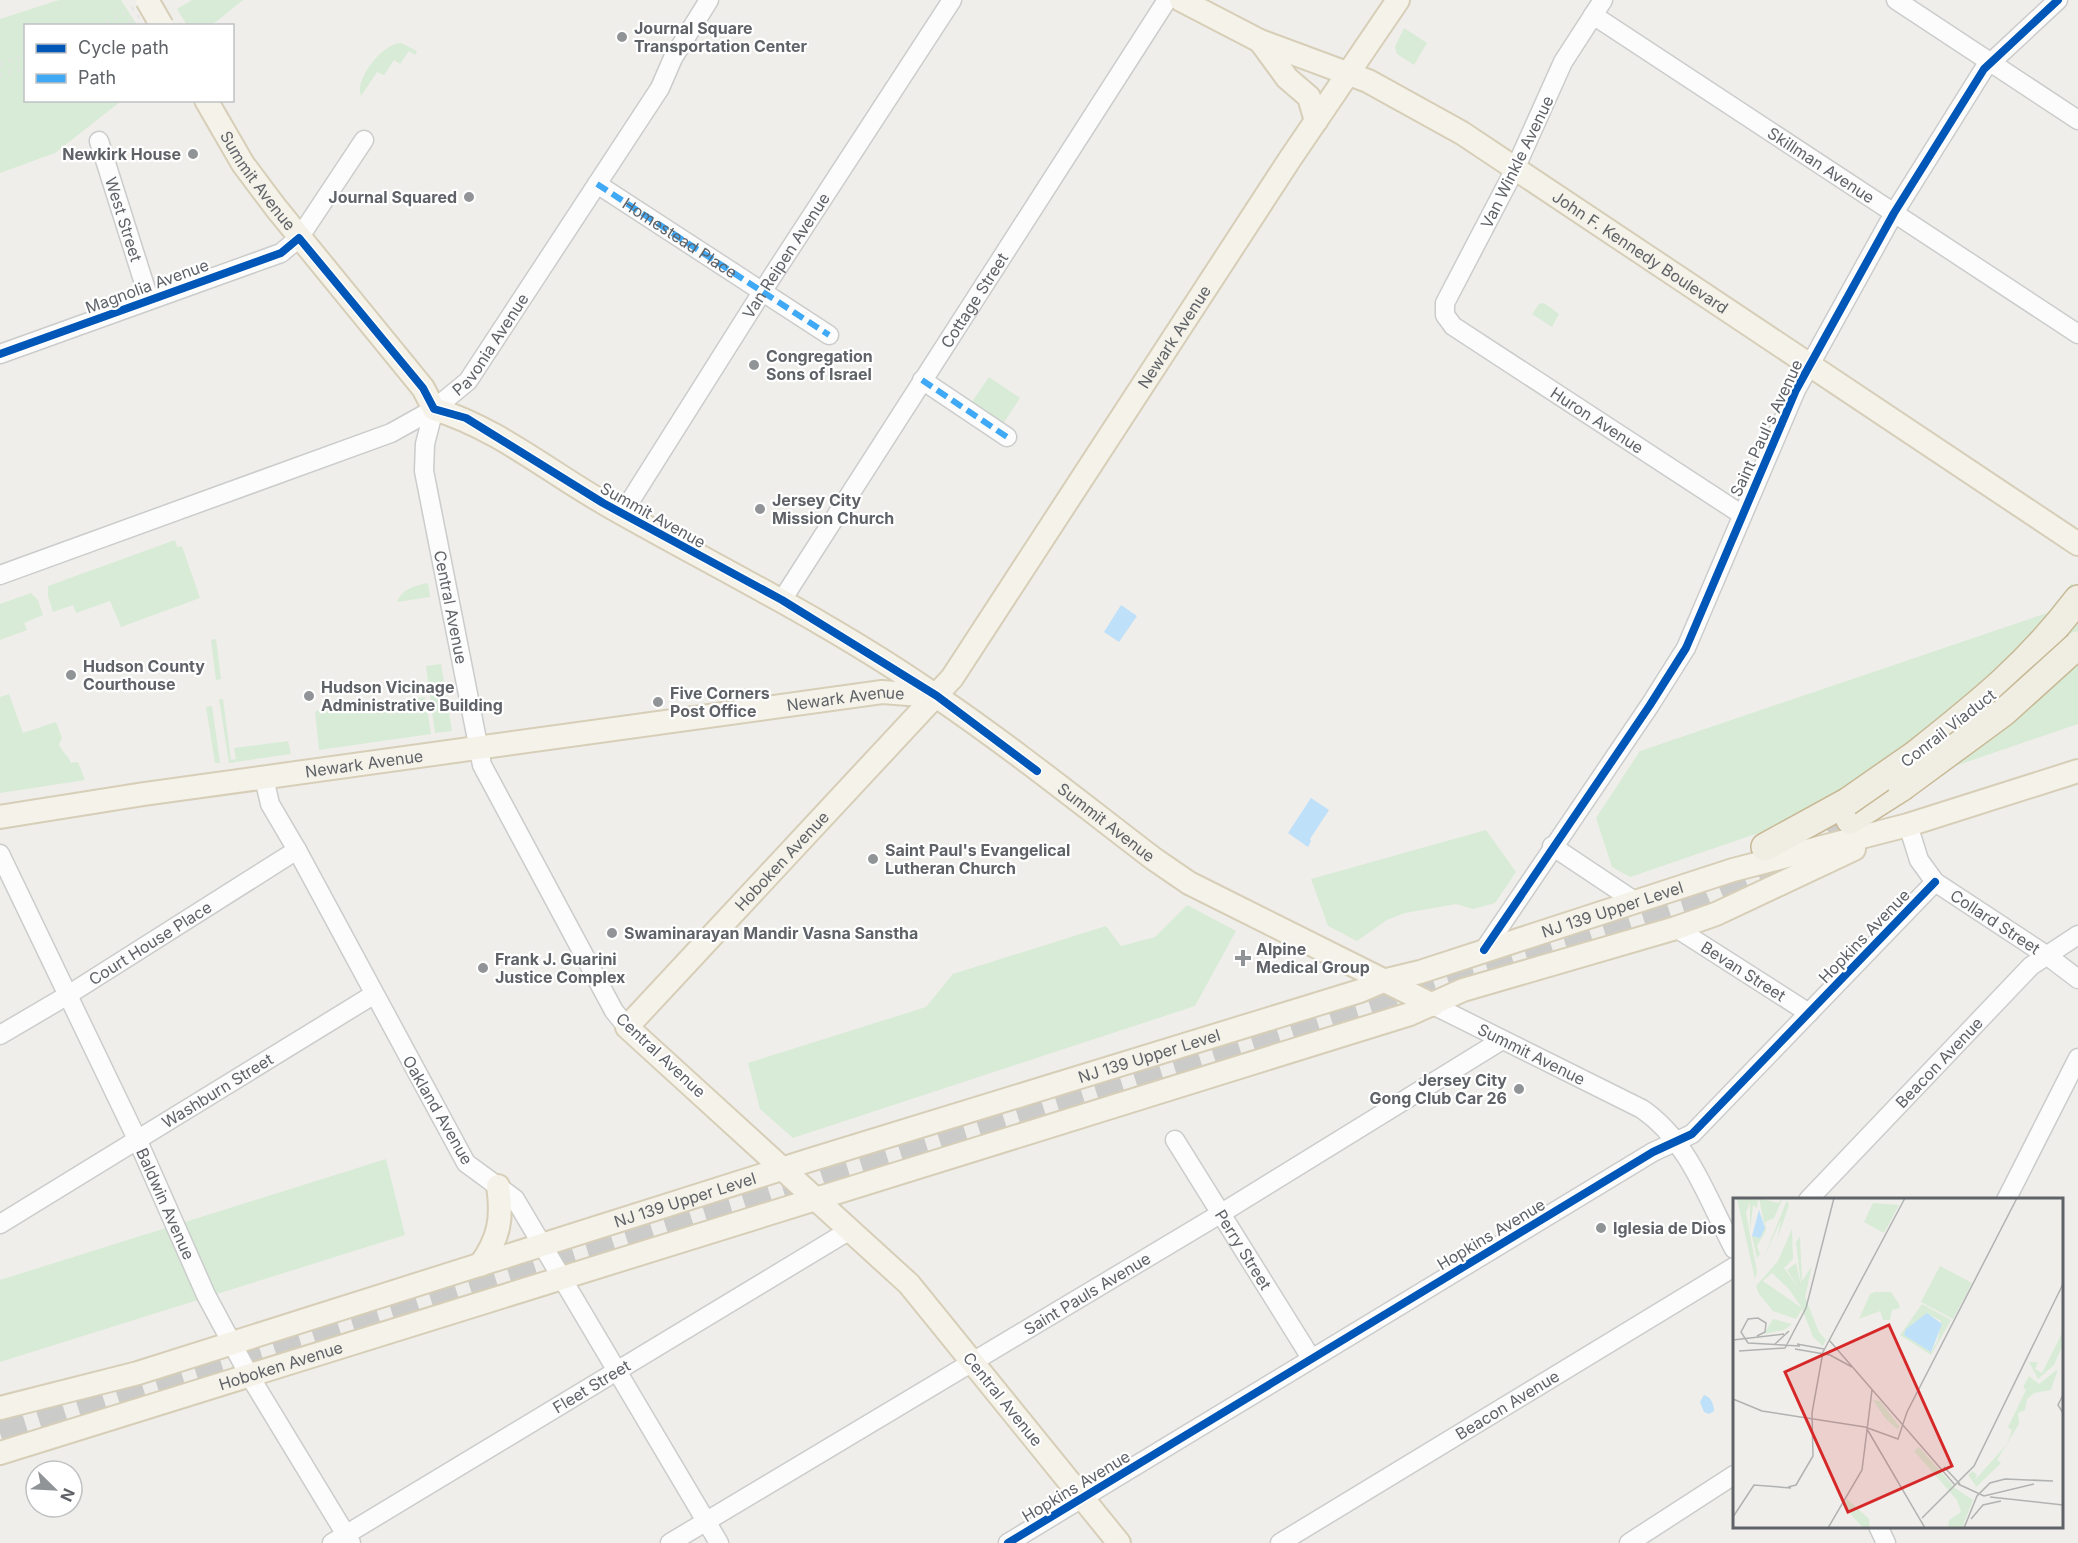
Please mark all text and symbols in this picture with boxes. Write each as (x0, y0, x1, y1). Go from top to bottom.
place label: Journal Square Transportation Center (634, 18, 808, 56)
legend (24, 24, 234, 102)
marker: Journal Square Transportation Center (615, 30, 629, 44)
text: Cycle path (78, 37, 169, 58)
text: Path (78, 67, 116, 88)
street label: Van Winkle Avenue (1476, 92, 1558, 232)
street label: Skillman Avenue (1764, 123, 1878, 207)
street label: Summit Avenue (216, 127, 300, 234)
place label: Newkirk House (62, 144, 181, 164)
marker: Newkirk House (186, 147, 200, 161)
street label: West Street (101, 174, 146, 264)
street label: John F. Kennedy Boulevard (1549, 186, 1732, 318)
place label: Journal Squared (328, 187, 457, 207)
street label: Van Reipen Avenue (738, 189, 834, 322)
marker: Journal Squared (462, 190, 476, 204)
street label: Homestead Place (619, 193, 741, 283)
street label: Cottage Street (936, 249, 1012, 352)
street label: Magnolia Avenue (83, 254, 211, 318)
street label: Newark Avenue (1133, 282, 1215, 392)
street label: Pavonia Avenue (448, 289, 533, 400)
place label: Congregation Sons of Israel (766, 346, 873, 384)
street label: Saint Paul's Avenue (1725, 356, 1807, 500)
marker: Congregation Sons of Israel (747, 358, 761, 372)
street label: Huron Avenue (1547, 383, 1647, 458)
street label: Summit Avenue (597, 478, 709, 552)
place label: Jersey City Mission Church (772, 490, 894, 528)
marker: Jersey City Mission Church (753, 502, 767, 516)
street label: Central Avenue (430, 549, 472, 666)
place label: Hudson County Courthouse (83, 656, 205, 694)
marker: Hudson County Courthouse (64, 668, 78, 682)
place label: Hudson Vicinage Administrative Building (321, 677, 503, 715)
street label: Newark Avenue (785, 682, 905, 715)
place label: Five Corners Post Office (670, 683, 770, 721)
street label: Conrail Viaduct (1896, 685, 2000, 771)
marker: Hudson Vicinage Administrative Building (302, 689, 316, 703)
marker: Five Corners Post Office (651, 695, 665, 709)
street label: Newark Avenue (304, 746, 424, 782)
street label: Summit Avenue (1054, 778, 1159, 866)
street label: Hoboken Avenue (731, 807, 833, 915)
place label: Saint Paul's Evangelical Lutheran Church (885, 840, 1070, 878)
marker: Saint Paul's Evangelical Lutheran Church (866, 852, 880, 866)
street label: NJ 139 Upper Level (1539, 877, 1686, 942)
street label: Hopkins Avenue (1814, 885, 1914, 987)
street label: Collard Street (1947, 885, 2044, 958)
street label: Court House Place (85, 897, 215, 989)
place label: Swaminarayan Mandir Vasna Sanstha (624, 923, 918, 943)
marker: Swaminarayan Mandir Vasna Sanstha (605, 926, 619, 940)
street label: Bevan Street (1697, 937, 1789, 1005)
place label: Alpine Medical Group (1256, 939, 1370, 977)
place label: Frank J. Guarini Justice Complex (495, 949, 625, 987)
marker: Alpine Medical Group (1234, 949, 1252, 967)
marker: Frank J. Guarini Justice Complex (476, 961, 490, 975)
street label: Central Avenue (612, 1008, 710, 1102)
street label: Beacon Avenue (1891, 1013, 1987, 1112)
street label: Summit Avenue (1474, 1019, 1589, 1089)
street label: NJ 139 Upper Level (1075, 1025, 1223, 1087)
street label: Washburn Street (158, 1049, 276, 1132)
street label: Oakland Avenue (399, 1052, 477, 1168)
place label: Jersey City Gong Club Car 26 (1369, 1070, 1507, 1108)
marker: Jersey City Gong Club Car 26 (1512, 1082, 1526, 1096)
street label: Baldwin Avenue (132, 1145, 199, 1263)
street label: NJ 139 Upper Level (611, 1168, 758, 1232)
street label: Hopkins Avenue (1433, 1194, 1549, 1274)
inset map (1733, 1198, 2063, 1528)
street label: Perry Street (1211, 1206, 1276, 1293)
place label: Iglesia de Dios (1613, 1218, 1726, 1238)
marker: Iglesia de Dios (1594, 1221, 1608, 1235)
street label: Saint Pauls Avenue (1020, 1248, 1154, 1339)
street label: Hoboken Avenue (216, 1337, 345, 1394)
street label: Central Avenue (959, 1348, 1047, 1450)
street label: Fleet Street (549, 1355, 634, 1417)
street label: Beacon Avenue (1452, 1366, 1563, 1444)
street label: Hopkins Avenue (1018, 1446, 1134, 1526)
north arrow (24, 1459, 84, 1519)
text: N (56, 1485, 79, 1505)

